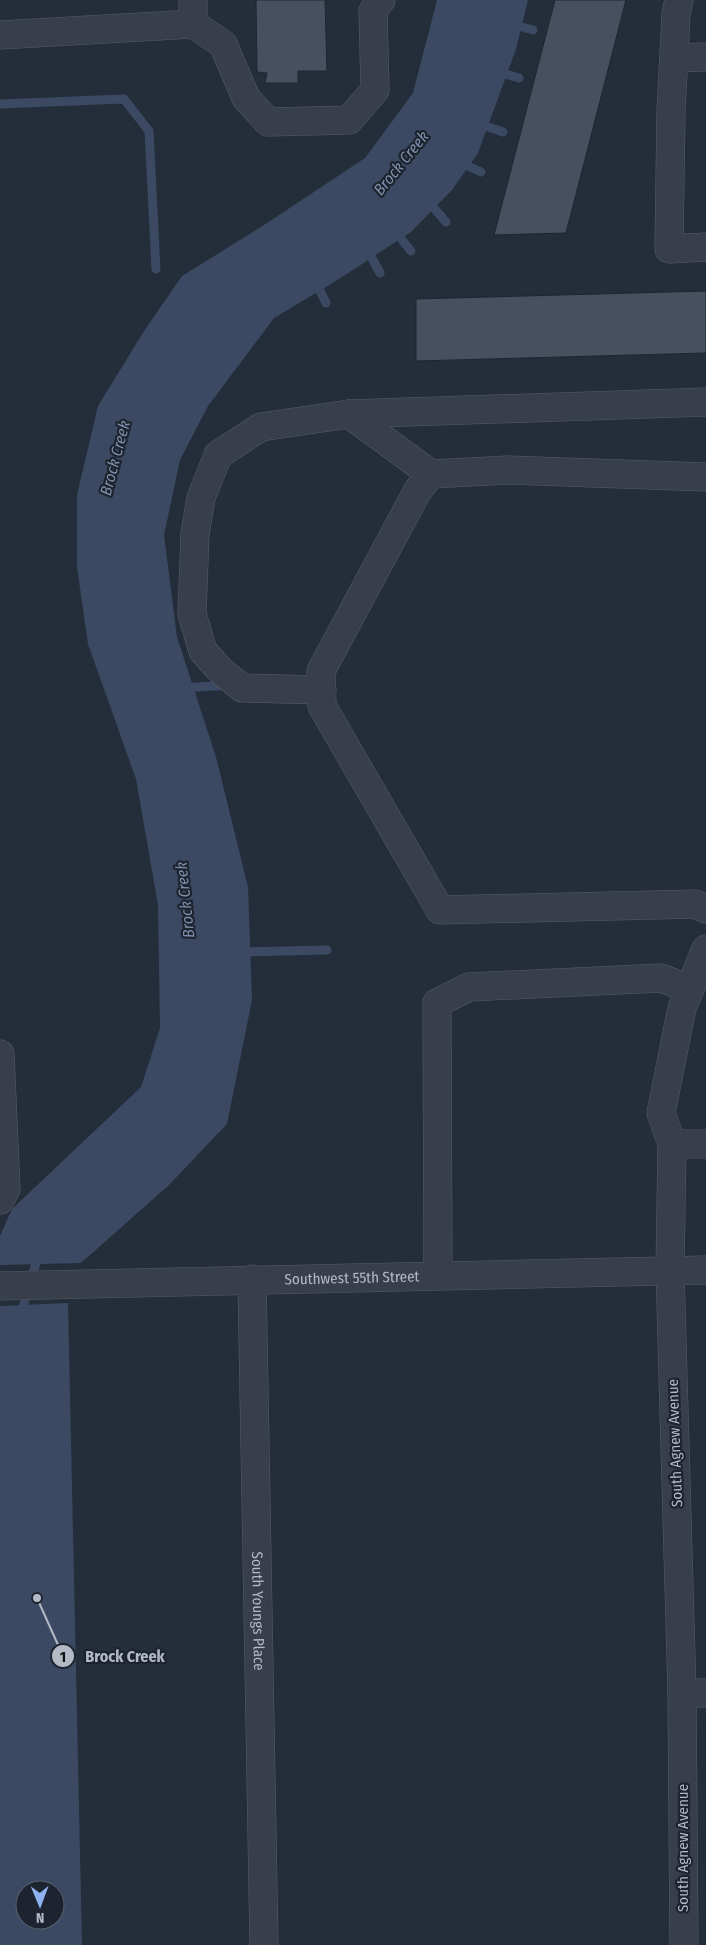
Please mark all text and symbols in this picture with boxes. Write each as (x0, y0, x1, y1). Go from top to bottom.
water label: Brock Creek (369, 127, 433, 199)
water label: Brock Creek (96, 418, 134, 497)
water label: Brock Creek (172, 861, 198, 939)
street label: Southwest 55th Street (284, 1267, 420, 1289)
street label: South Agnew Avenue (664, 1379, 686, 1507)
street label: South Youngs Place (248, 1551, 268, 1671)
callout: Brock Creek (51, 1641, 175, 1672)
text: Brock Creek (85, 1647, 166, 1666)
text: 1 (60, 1648, 66, 1666)
street label: South Agnew Avenue (674, 1784, 692, 1912)
north arrow (15, 1880, 65, 1930)
text: N (36, 1909, 45, 1926)

